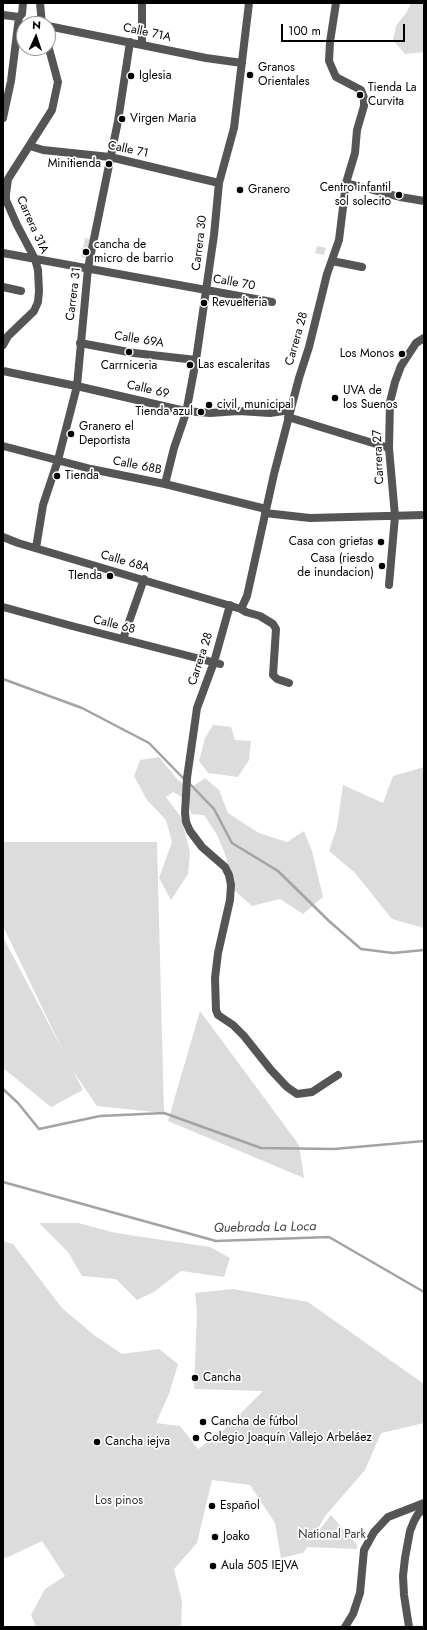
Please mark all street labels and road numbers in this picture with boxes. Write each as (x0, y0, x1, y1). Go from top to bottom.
street label: Calle 71A (122, 21, 172, 45)
street label: Calle 71 (106, 139, 150, 161)
street label: Carrera 31A (13, 194, 51, 256)
street label: Carrera 30 (189, 215, 211, 271)
street label: Carrera 31 (64, 266, 84, 322)
street label: Calle 70 (212, 272, 256, 294)
street label: Carrera 28 (282, 311, 312, 367)
street label: Calle 69A (113, 329, 165, 351)
street label: Calle 69 (125, 378, 171, 402)
street label: Carrera 27 (370, 429, 388, 485)
street label: Calle 68B (111, 454, 163, 478)
street label: Calle 68A (99, 548, 151, 576)
street label: Calle 68 (92, 613, 136, 637)
street label: Carrera 28 (186, 631, 216, 687)

